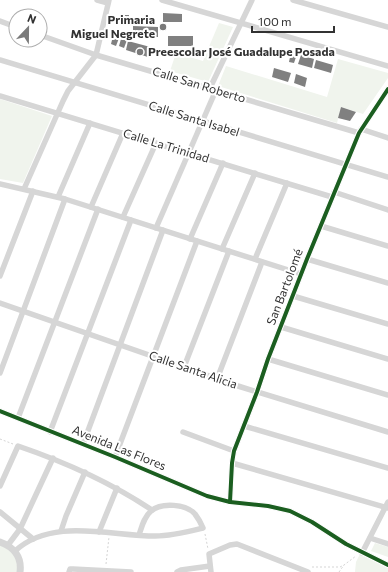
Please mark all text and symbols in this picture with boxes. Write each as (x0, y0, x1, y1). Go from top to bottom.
north arrow (8, 8, 48, 48)
scale bar (252, 8, 334, 34)
text: N (26, 11, 38, 26)
place label: Primaria Miguel Negrete (70, 12, 155, 40)
text: 100 m (258, 14, 292, 28)
marker: Primaria Miguel Negrete (158, 22, 168, 32)
place label: Preescolar José Guadalupe Posada (148, 44, 335, 59)
marker: Preescolar José Guadalupe Posada (135, 47, 145, 57)
street label: Calle San Roberto (151, 63, 248, 105)
street label: Calle Santa Isabel (147, 98, 242, 139)
street label: Calle La Trinidad (122, 125, 211, 165)
street label: San Bartolomé (263, 247, 305, 327)
street label: Calle Santa Alicia (147, 347, 239, 391)
street label: Avenida Las Flores (70, 422, 168, 472)

